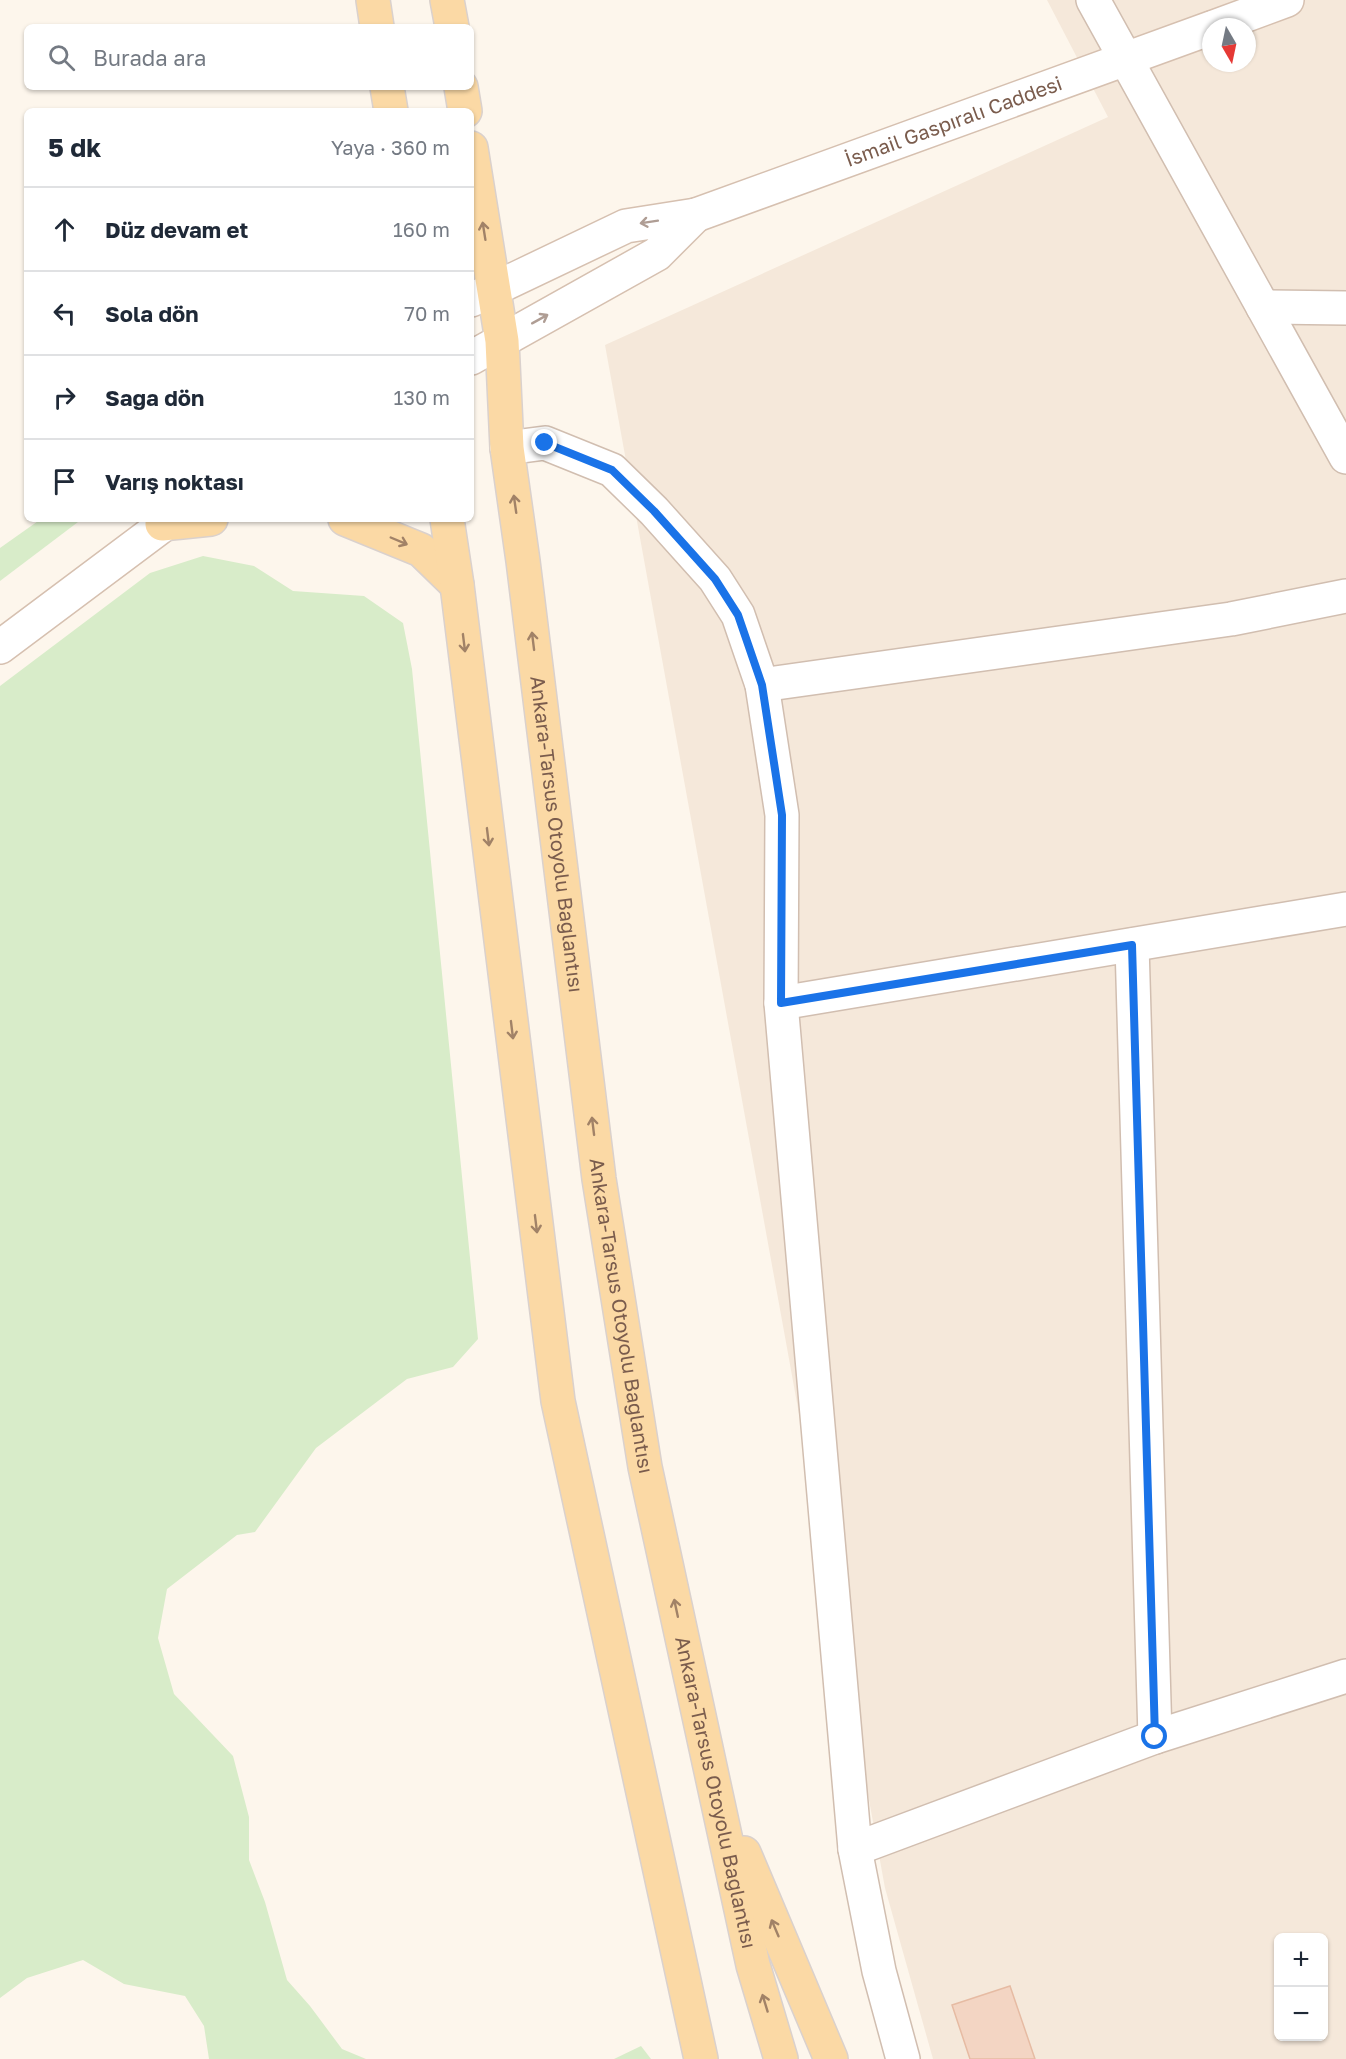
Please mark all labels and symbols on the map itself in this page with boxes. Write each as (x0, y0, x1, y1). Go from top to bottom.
north arrow (1202, 18, 1256, 72)
street label: İsmail Gaspıralı Caddesi (841, 70, 1065, 171)
one-way arrow (640, 217, 659, 228)
one-way arrow (479, 222, 490, 242)
one-way arrow (531, 313, 548, 325)
route end (531, 429, 557, 455)
one-way arrow (510, 494, 521, 514)
one-way arrow (389, 536, 408, 547)
one-way arrow (527, 631, 538, 651)
one-way arrow (459, 633, 470, 652)
street label: Ankara-Tarsus Otoyolu Bağlantısı (526, 674, 589, 994)
one-way arrow (483, 826, 494, 846)
one-way arrow (507, 1020, 518, 1039)
one-way arrow (587, 1117, 598, 1137)
street label: Ankara-Tarsus Otoyolu Bağlantısı (586, 1157, 659, 1476)
one-way arrow (531, 1213, 542, 1233)
one-way arrow (669, 1599, 681, 1618)
street label: Ankara-Tarsus Otoyolu Bağlantısı (671, 1634, 762, 1951)
route start (1141, 1723, 1167, 1749)
one-way arrow (769, 1919, 780, 1937)
one-way arrow (759, 1994, 770, 2013)

